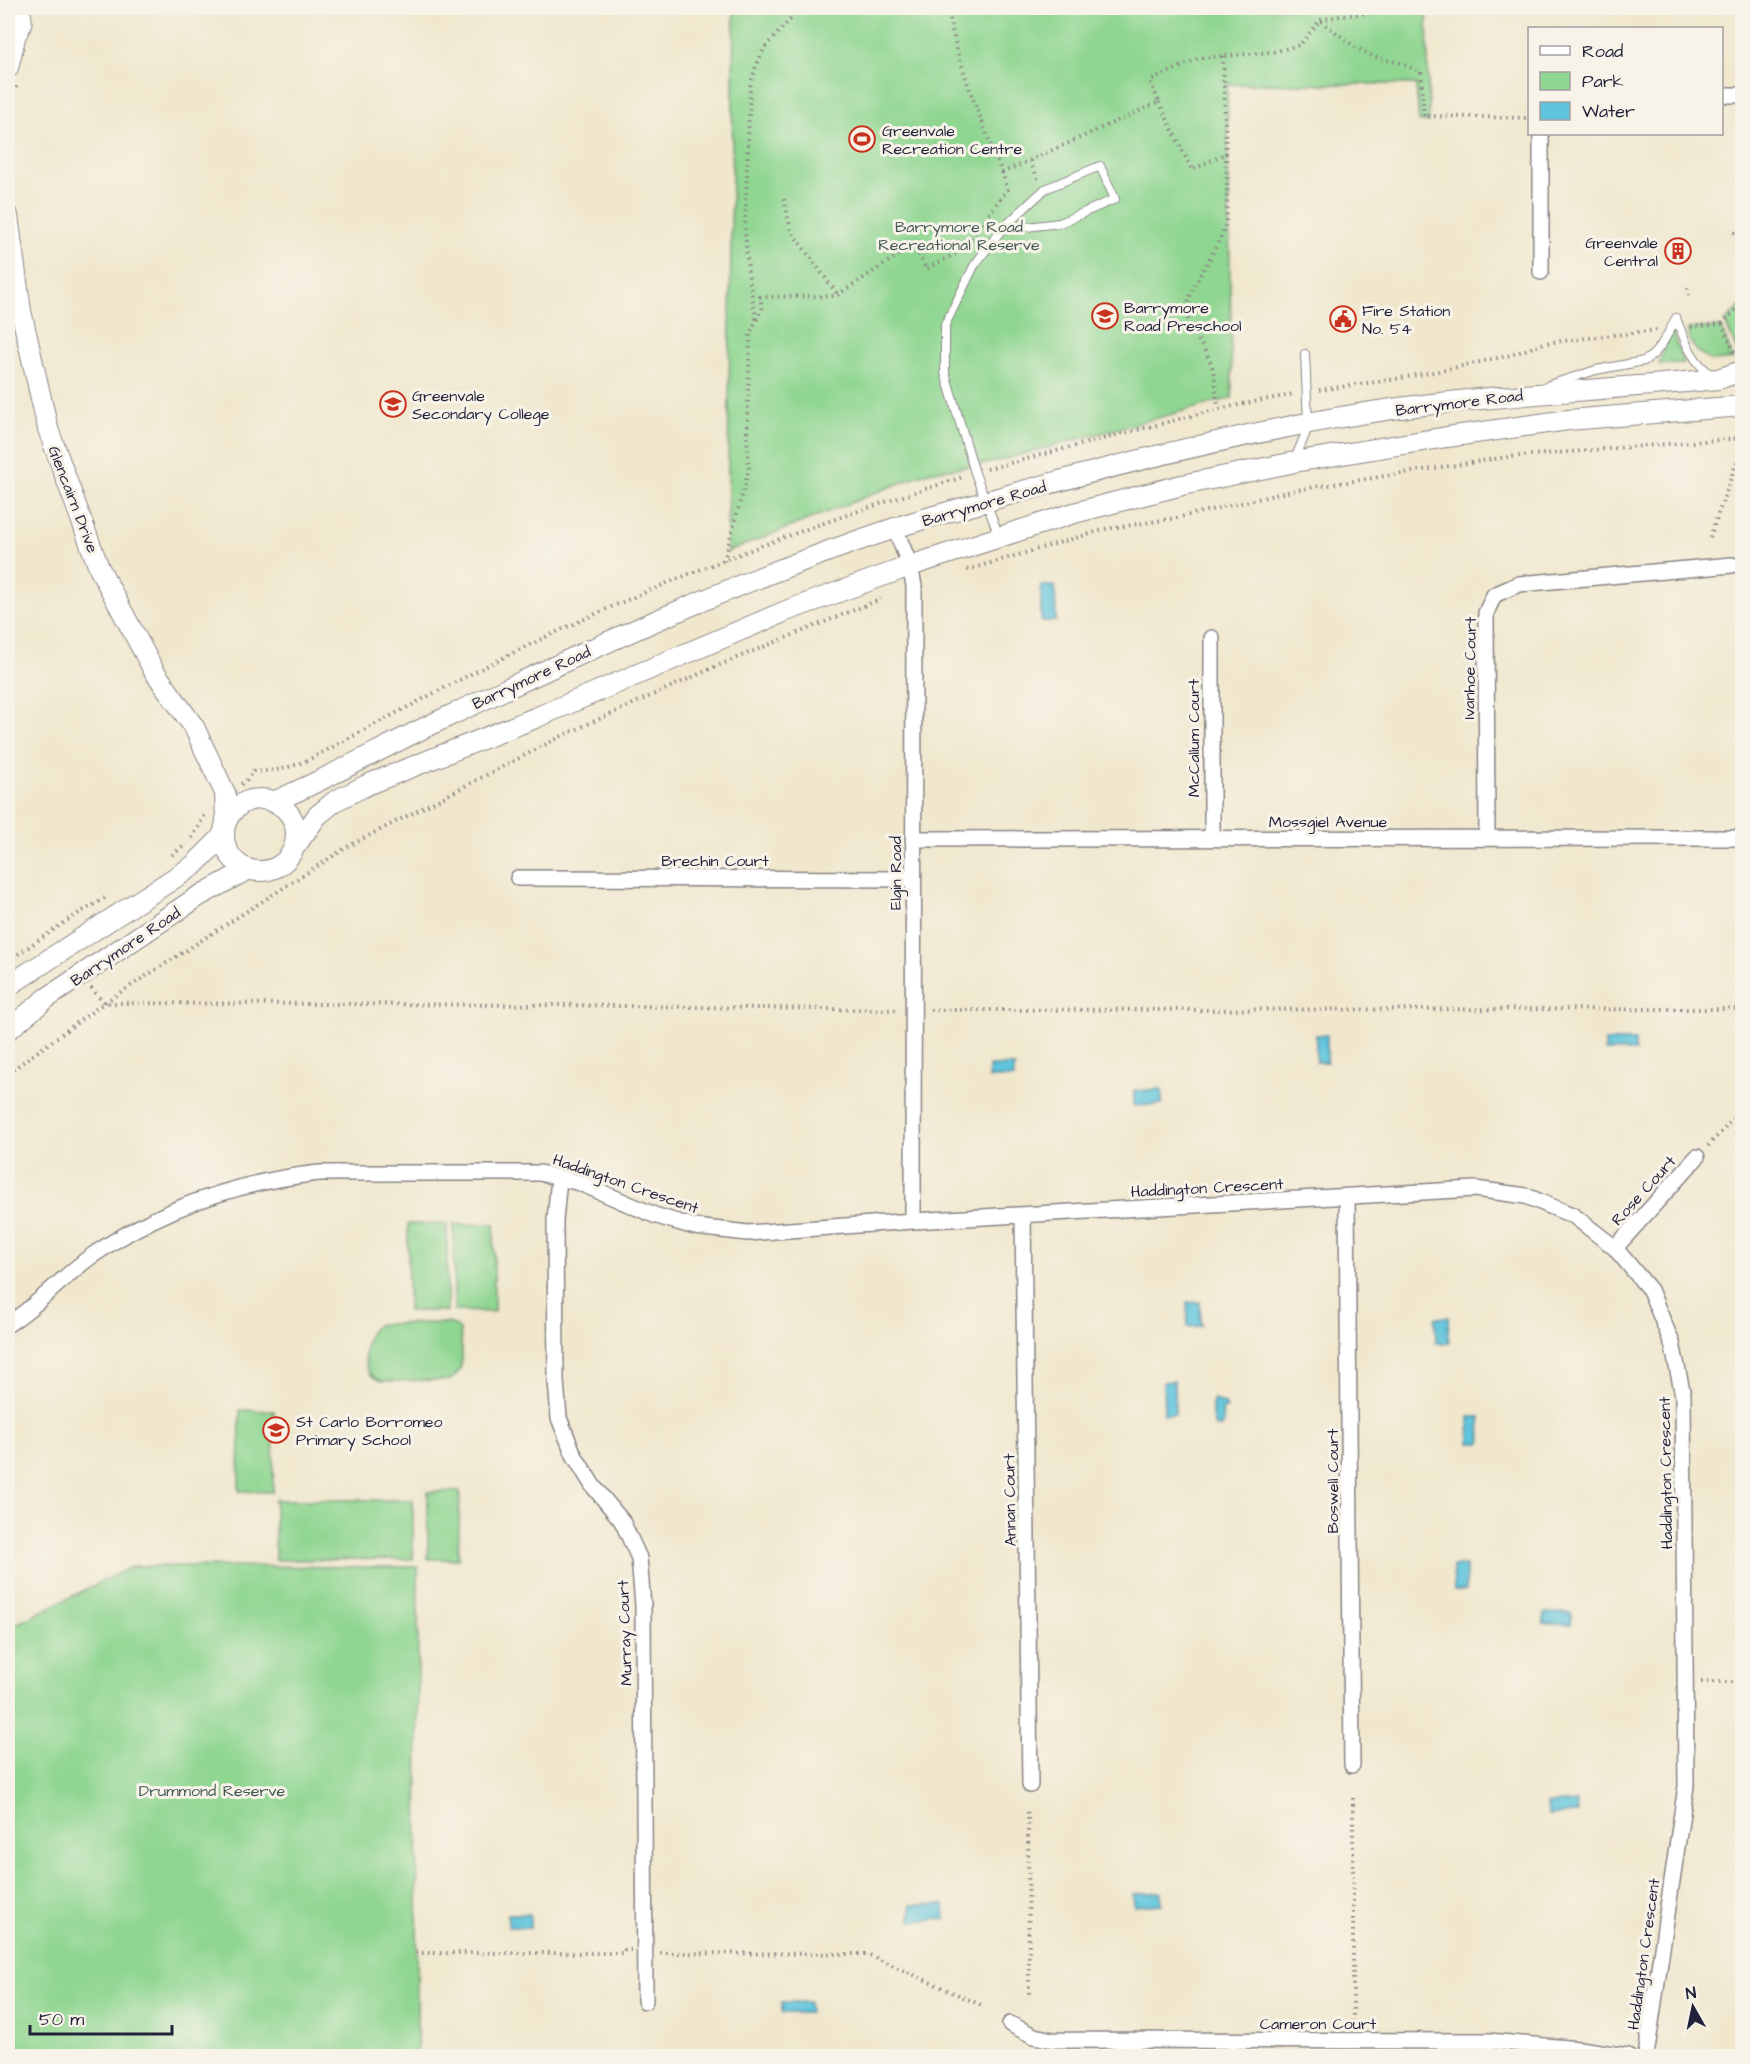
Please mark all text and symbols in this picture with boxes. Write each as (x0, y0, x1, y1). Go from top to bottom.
legend (1528, 27, 1723, 135)
text: Road (1582, 39, 1623, 64)
text: Park (1582, 69, 1624, 94)
text: Water (1582, 99, 1635, 124)
place label: Greenvale Recreation Centre (882, 120, 1022, 160)
sports icon: Greenvale Recreation Centre (847, 124, 877, 154)
park label: Barrymore Road Recreational Reserve (878, 216, 1040, 256)
place label: Greenvale Central (1585, 232, 1658, 272)
building icon: Greenvale Central (1663, 236, 1693, 266)
place label: Barrymore Road Preschool (1124, 297, 1241, 337)
place label: Fire Station No. 54 (1362, 300, 1450, 340)
school or university icon: Barrymore Road Preschool (1090, 301, 1120, 331)
public building icon: Fire Station No. 54 (1328, 304, 1358, 334)
street label: Barrymore Road (1394, 384, 1524, 423)
place label: Greenvale Secondary College (412, 385, 550, 426)
school or university icon: Greenvale Secondary College (378, 389, 408, 419)
street label: Glencairn Drive (43, 443, 104, 556)
street label: Barrymore Road (920, 476, 1049, 533)
street label: Ivanhoe Court (1458, 616, 1482, 719)
street label: Barrymore Road (469, 641, 595, 716)
street label: McCallum Court (1183, 678, 1205, 797)
street label: Mossgiel Avenue (1269, 811, 1388, 834)
street label: Elgin Road (885, 836, 908, 910)
street label: Brechin Court (661, 850, 769, 872)
street label: Barrymore Road (66, 902, 185, 993)
street label: Haddington Crescent (549, 1149, 702, 1220)
street label: Rose Court (1606, 1150, 1681, 1230)
street label: Haddington Crescent (1130, 1173, 1285, 1204)
street label: Haddington Crescent (1654, 1396, 1679, 1550)
place label: St Carlo Borromeo Primary School (296, 1411, 443, 1452)
school or university icon: St Carlo Borromeo Primary School (261, 1415, 291, 1445)
street label: Boswell Court (1322, 1428, 1344, 1534)
street label: Annan Court (998, 1453, 1022, 1546)
street label: Murray Court (612, 1579, 639, 1686)
park label: Drummond Reserve (139, 1780, 286, 1802)
street label: Haddington Crescent (1622, 1876, 1667, 2032)
north arrow (1663, 1977, 1723, 2037)
text: N (1684, 1982, 1697, 2005)
scale bar (30, 1998, 172, 2036)
text: 50 m (39, 2007, 84, 2032)
street label: Cameron Court (1260, 2013, 1377, 2035)

